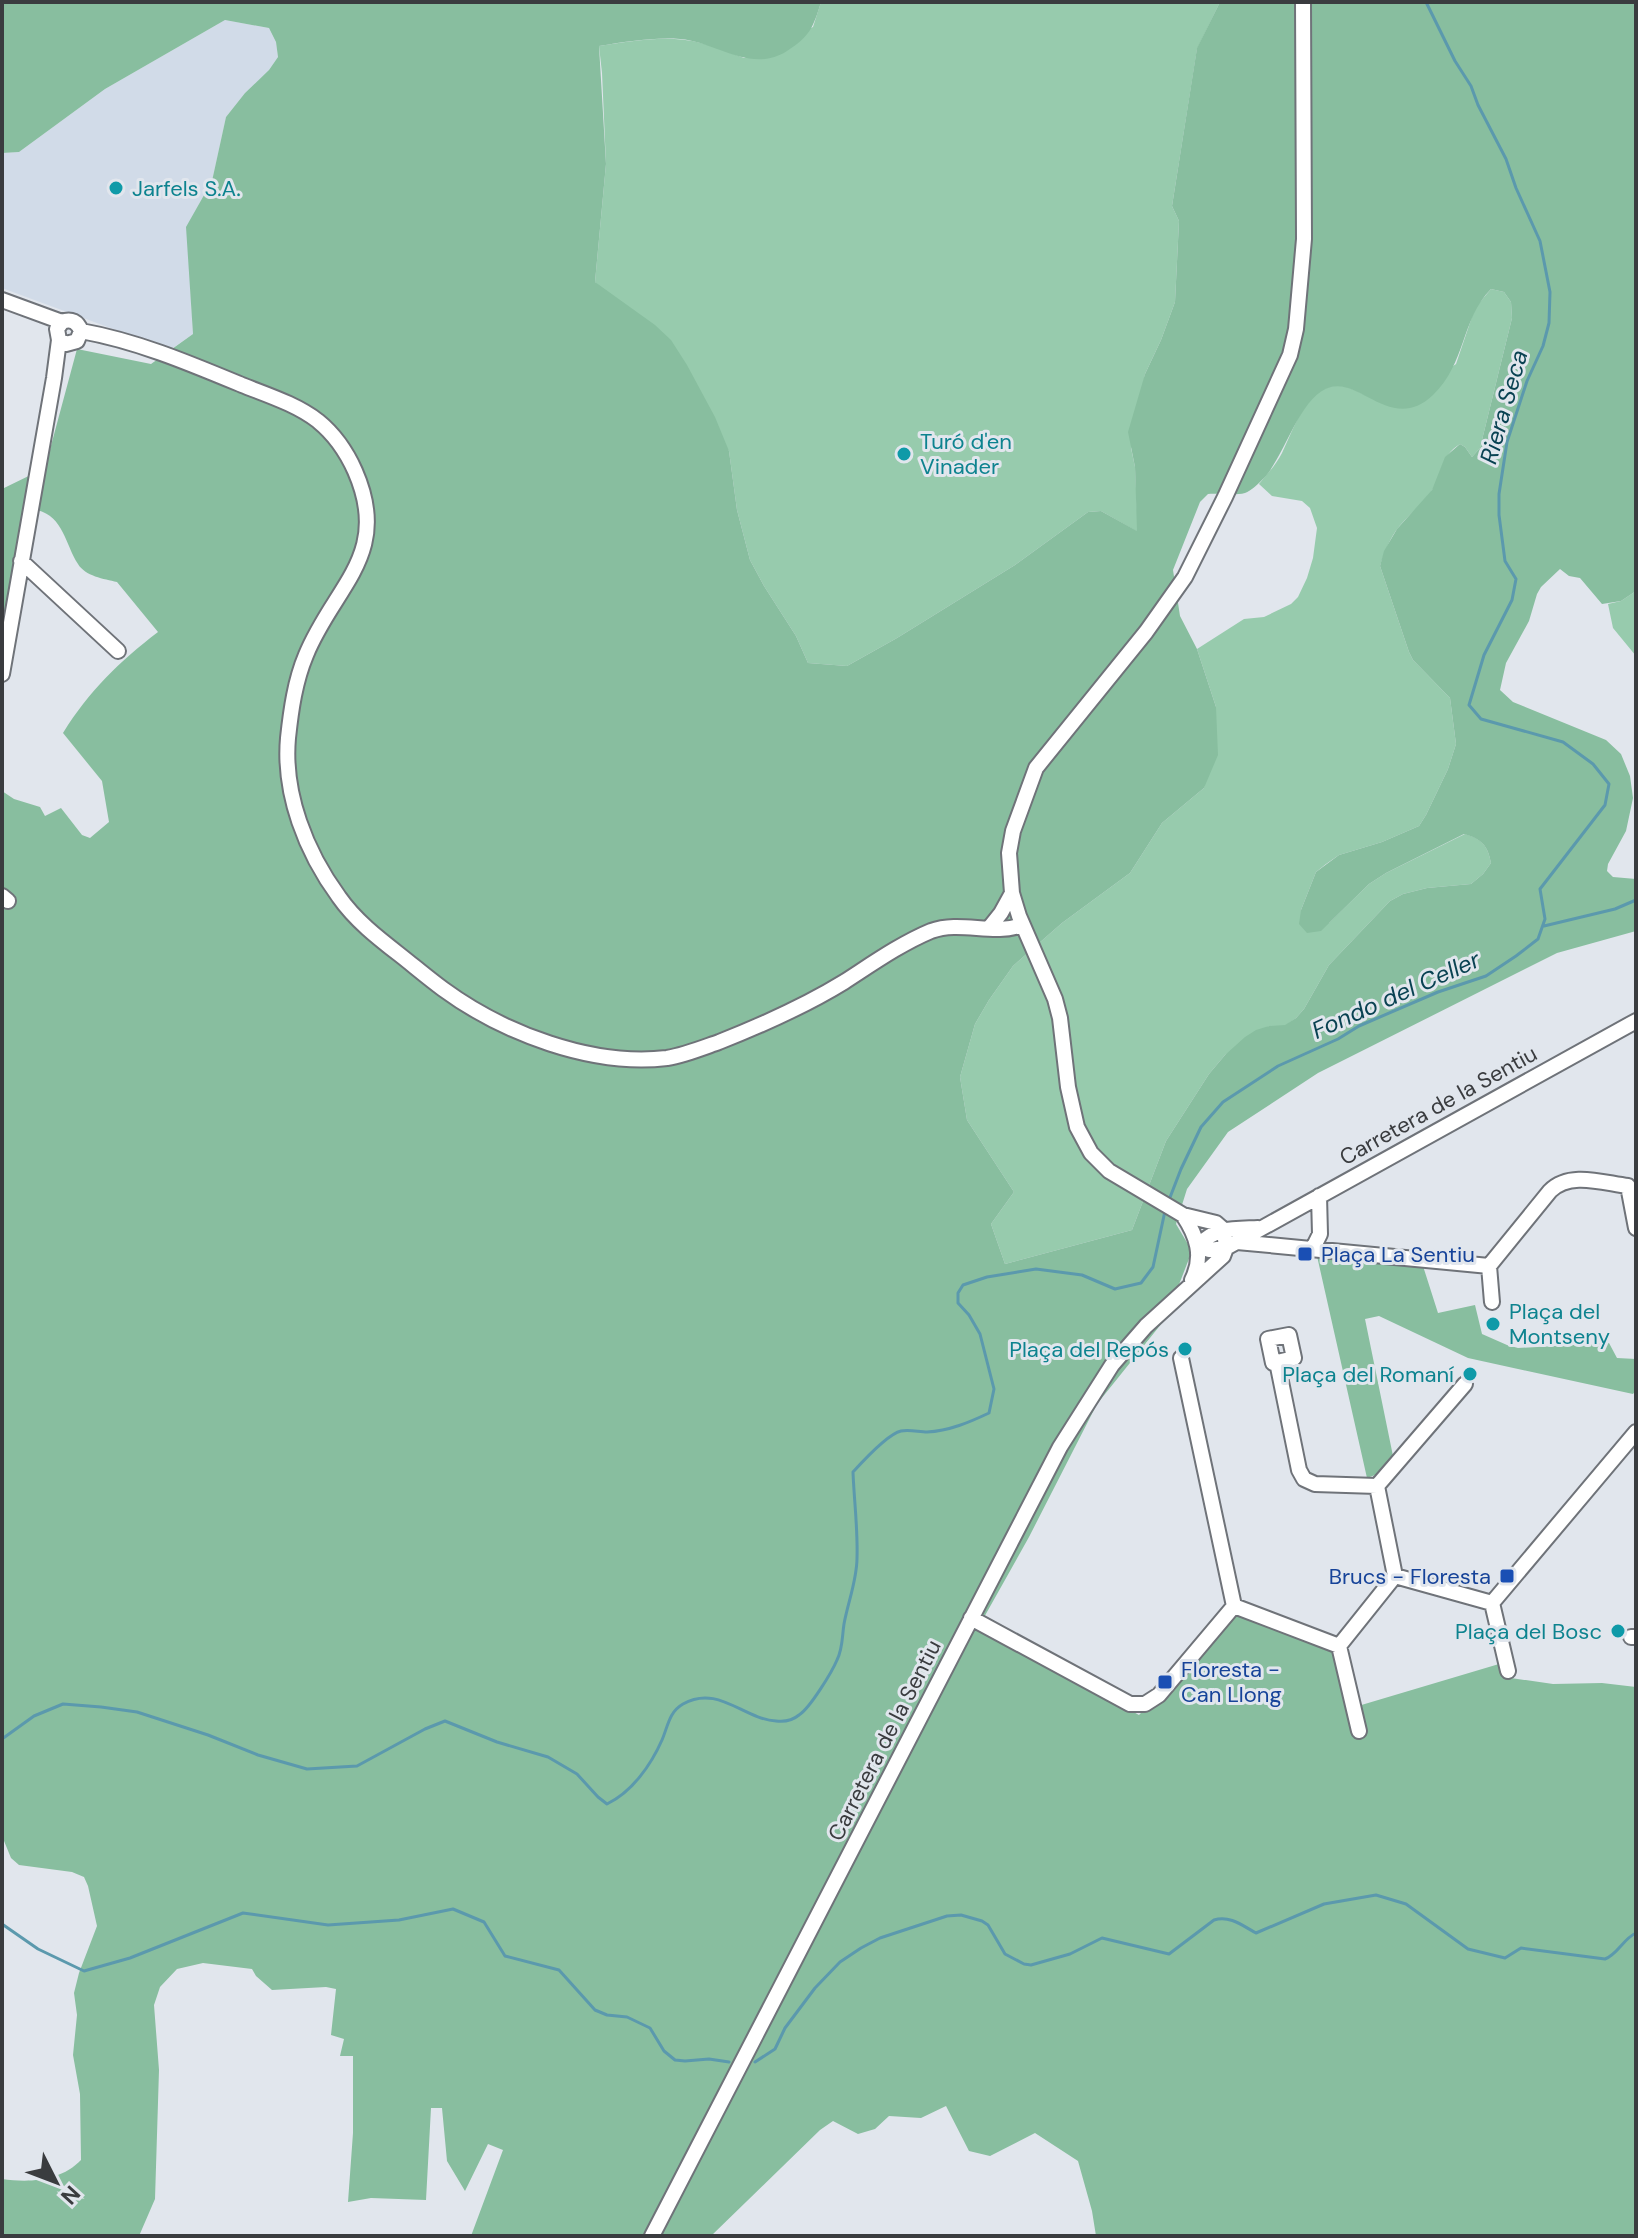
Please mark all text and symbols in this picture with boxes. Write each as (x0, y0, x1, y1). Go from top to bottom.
place label: Jarfels S.A. (132, 174, 241, 203)
marker: Jarfels S.A. (107, 179, 125, 197)
water label: Riera Seca (1472, 346, 1535, 468)
place label: Turó d'en Vinader (920, 427, 1012, 481)
marker: Turó d'en Vinader (895, 445, 913, 463)
water label: Fondo del Celler (1307, 943, 1486, 1046)
street label: Carretera de la Sentiu (1334, 1039, 1542, 1172)
place label: Plaça La Sentiu (1321, 1240, 1475, 1269)
marker: Plaça La Sentiu (1296, 1245, 1314, 1263)
place label: Plaça del Montseny (1509, 1297, 1610, 1351)
marker: Plaça del Montseny (1484, 1315, 1502, 1333)
place label: Plaça del Repós (1009, 1335, 1169, 1364)
marker: Plaça del Repós (1176, 1340, 1194, 1358)
place label: Plaça del Romaní (1282, 1360, 1454, 1389)
marker: Plaça del Romaní (1461, 1365, 1479, 1383)
place label: Brucs - Floresta (1329, 1562, 1491, 1591)
marker: Brucs - Floresta (1498, 1567, 1516, 1585)
place label: Plaça del Bosc (1455, 1617, 1602, 1646)
marker: Plaça del Bosc (1609, 1622, 1627, 1640)
street label: Carretera de la Sentiu (821, 1635, 948, 1846)
place label: Floresta - Can Llong (1181, 1655, 1282, 1709)
marker: Floresta - Can Llong (1156, 1673, 1174, 1691)
north arrow (16, 2142, 96, 2222)
text: N (54, 2179, 87, 2211)

